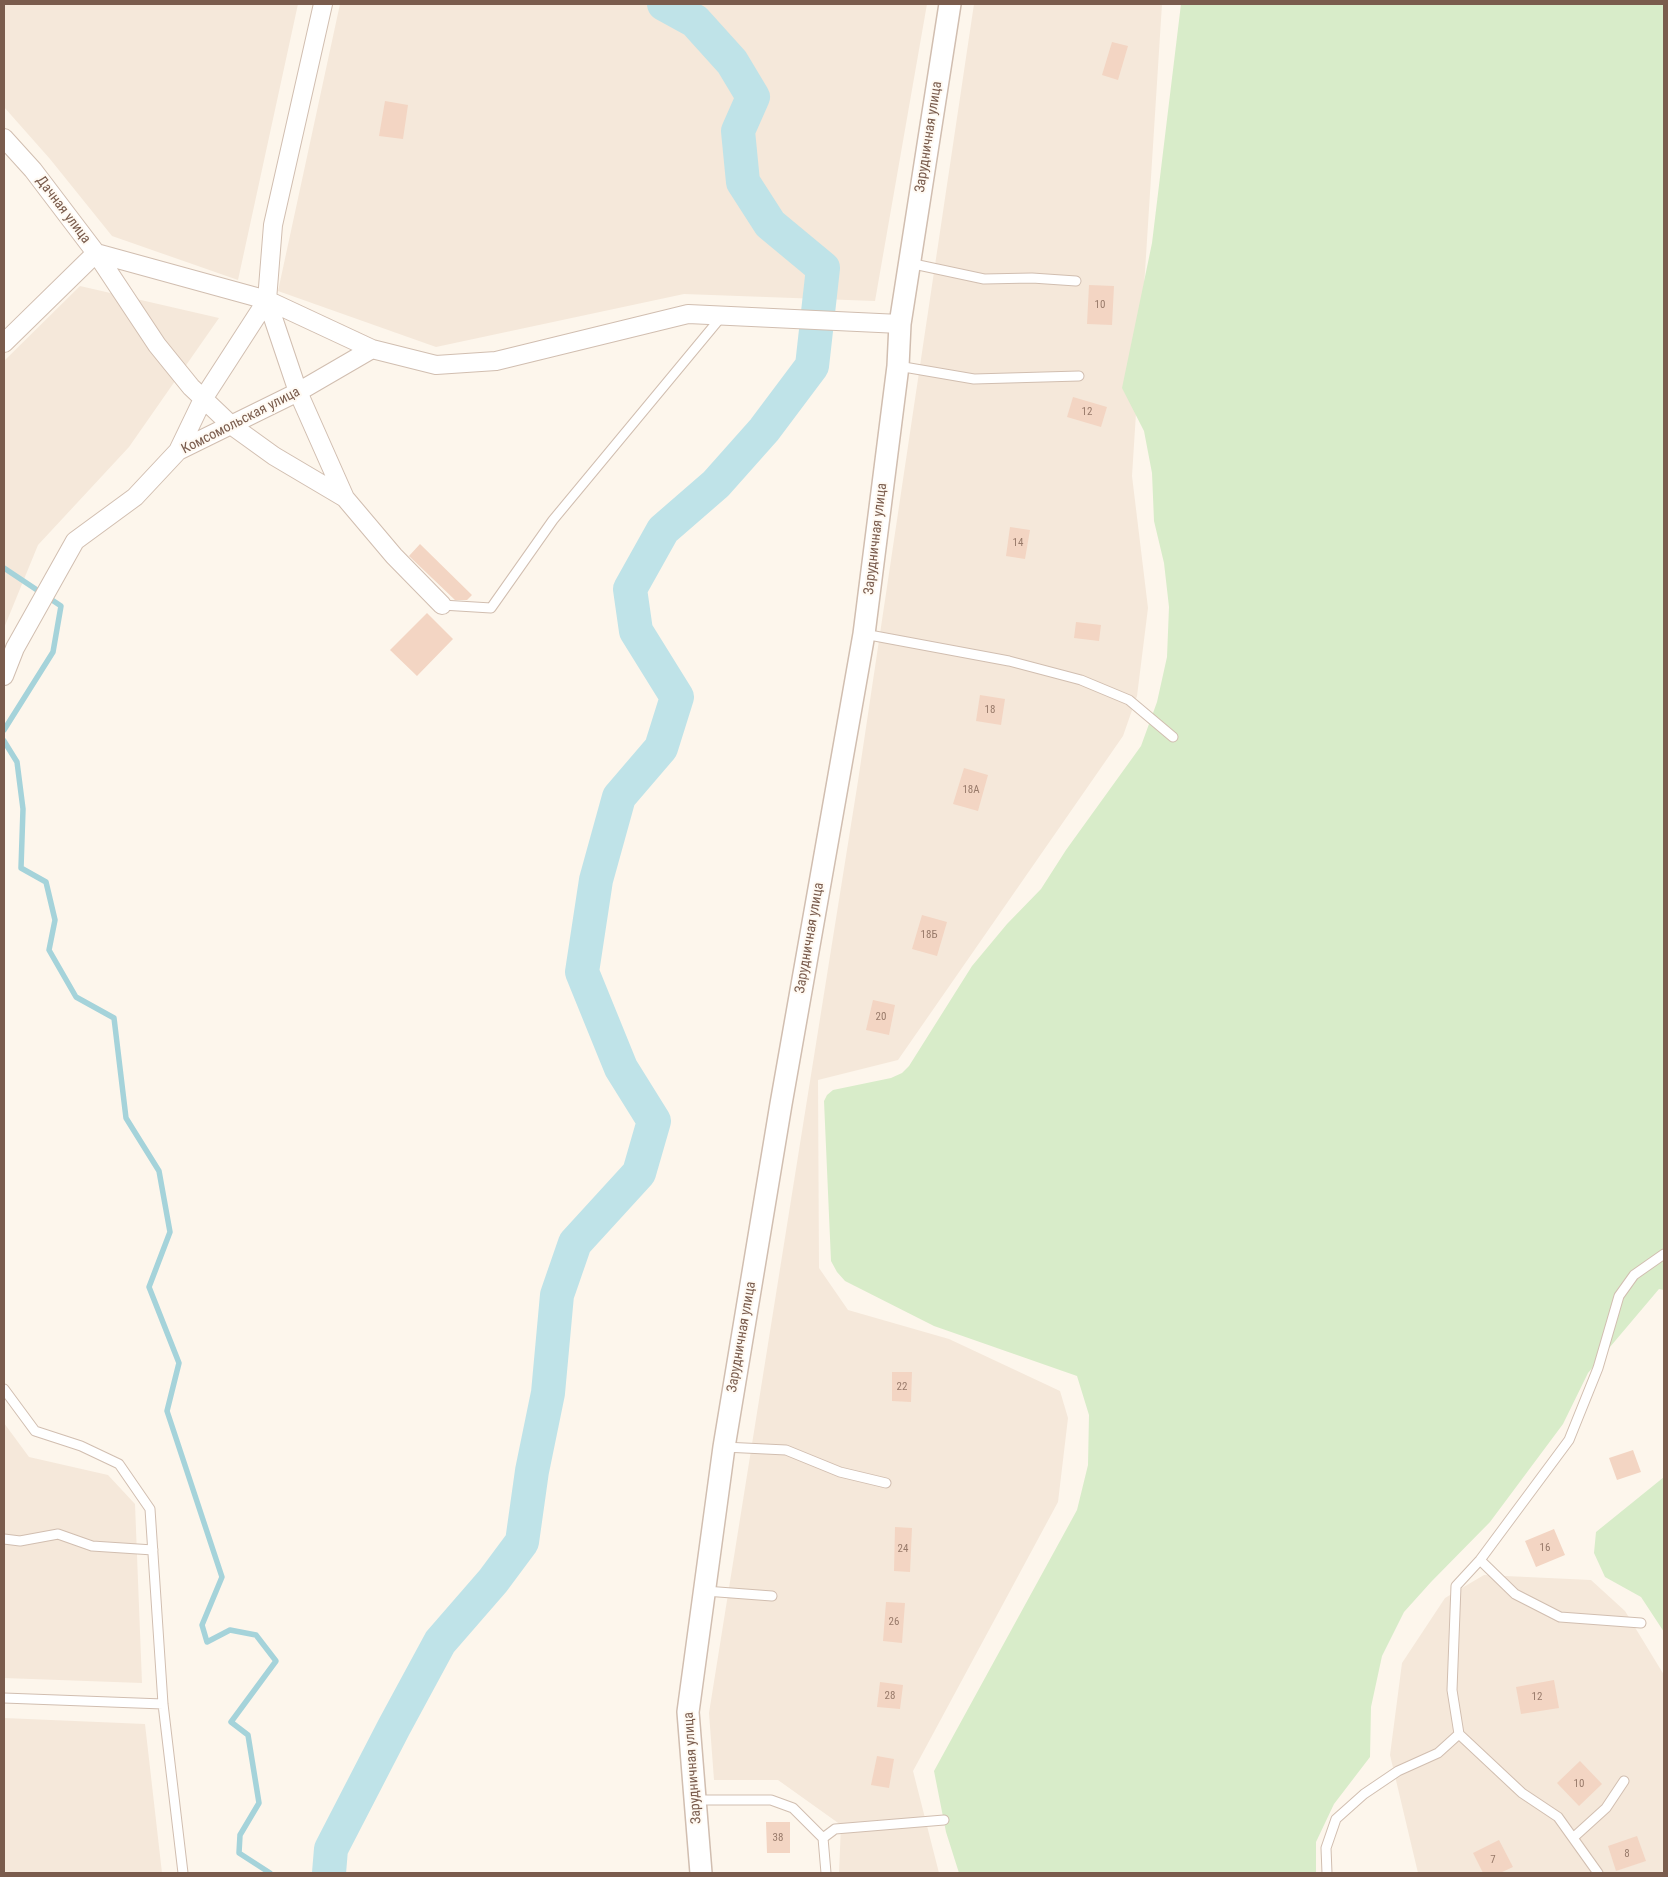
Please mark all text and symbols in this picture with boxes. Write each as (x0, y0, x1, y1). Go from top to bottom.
street label: Зарудничная улица (912, 80, 946, 194)
street label: Дачная улица (32, 173, 94, 247)
house number: 10 (1095, 298, 1105, 312)
street label: Комсомольская улица (179, 384, 303, 458)
house number: 12 (1082, 405, 1092, 419)
street label: Зарудничная улица (861, 482, 891, 596)
house number: 14 (1013, 536, 1023, 550)
house number: 18 (985, 703, 995, 717)
house number: 18А (962, 783, 980, 797)
street label: Зарудничная улица (792, 881, 828, 995)
house number: 18Б (921, 928, 937, 942)
house number: 20 (876, 1010, 886, 1024)
street label: Зарудничная улица (724, 1280, 760, 1394)
house number: 22 (897, 1380, 907, 1394)
house number: 16 (1540, 1541, 1550, 1555)
house number: 24 (898, 1542, 908, 1556)
house number: 26 (889, 1615, 899, 1629)
house number: 28 (885, 1689, 895, 1703)
house number: 12 (1532, 1690, 1542, 1704)
street label: Зарудничная улица (681, 1711, 705, 1825)
house number: 10 (1574, 1777, 1584, 1791)
house number: 38 (773, 1831, 783, 1845)
house number: 8 (1624, 1847, 1630, 1861)
house number: 7 (1490, 1853, 1496, 1867)

